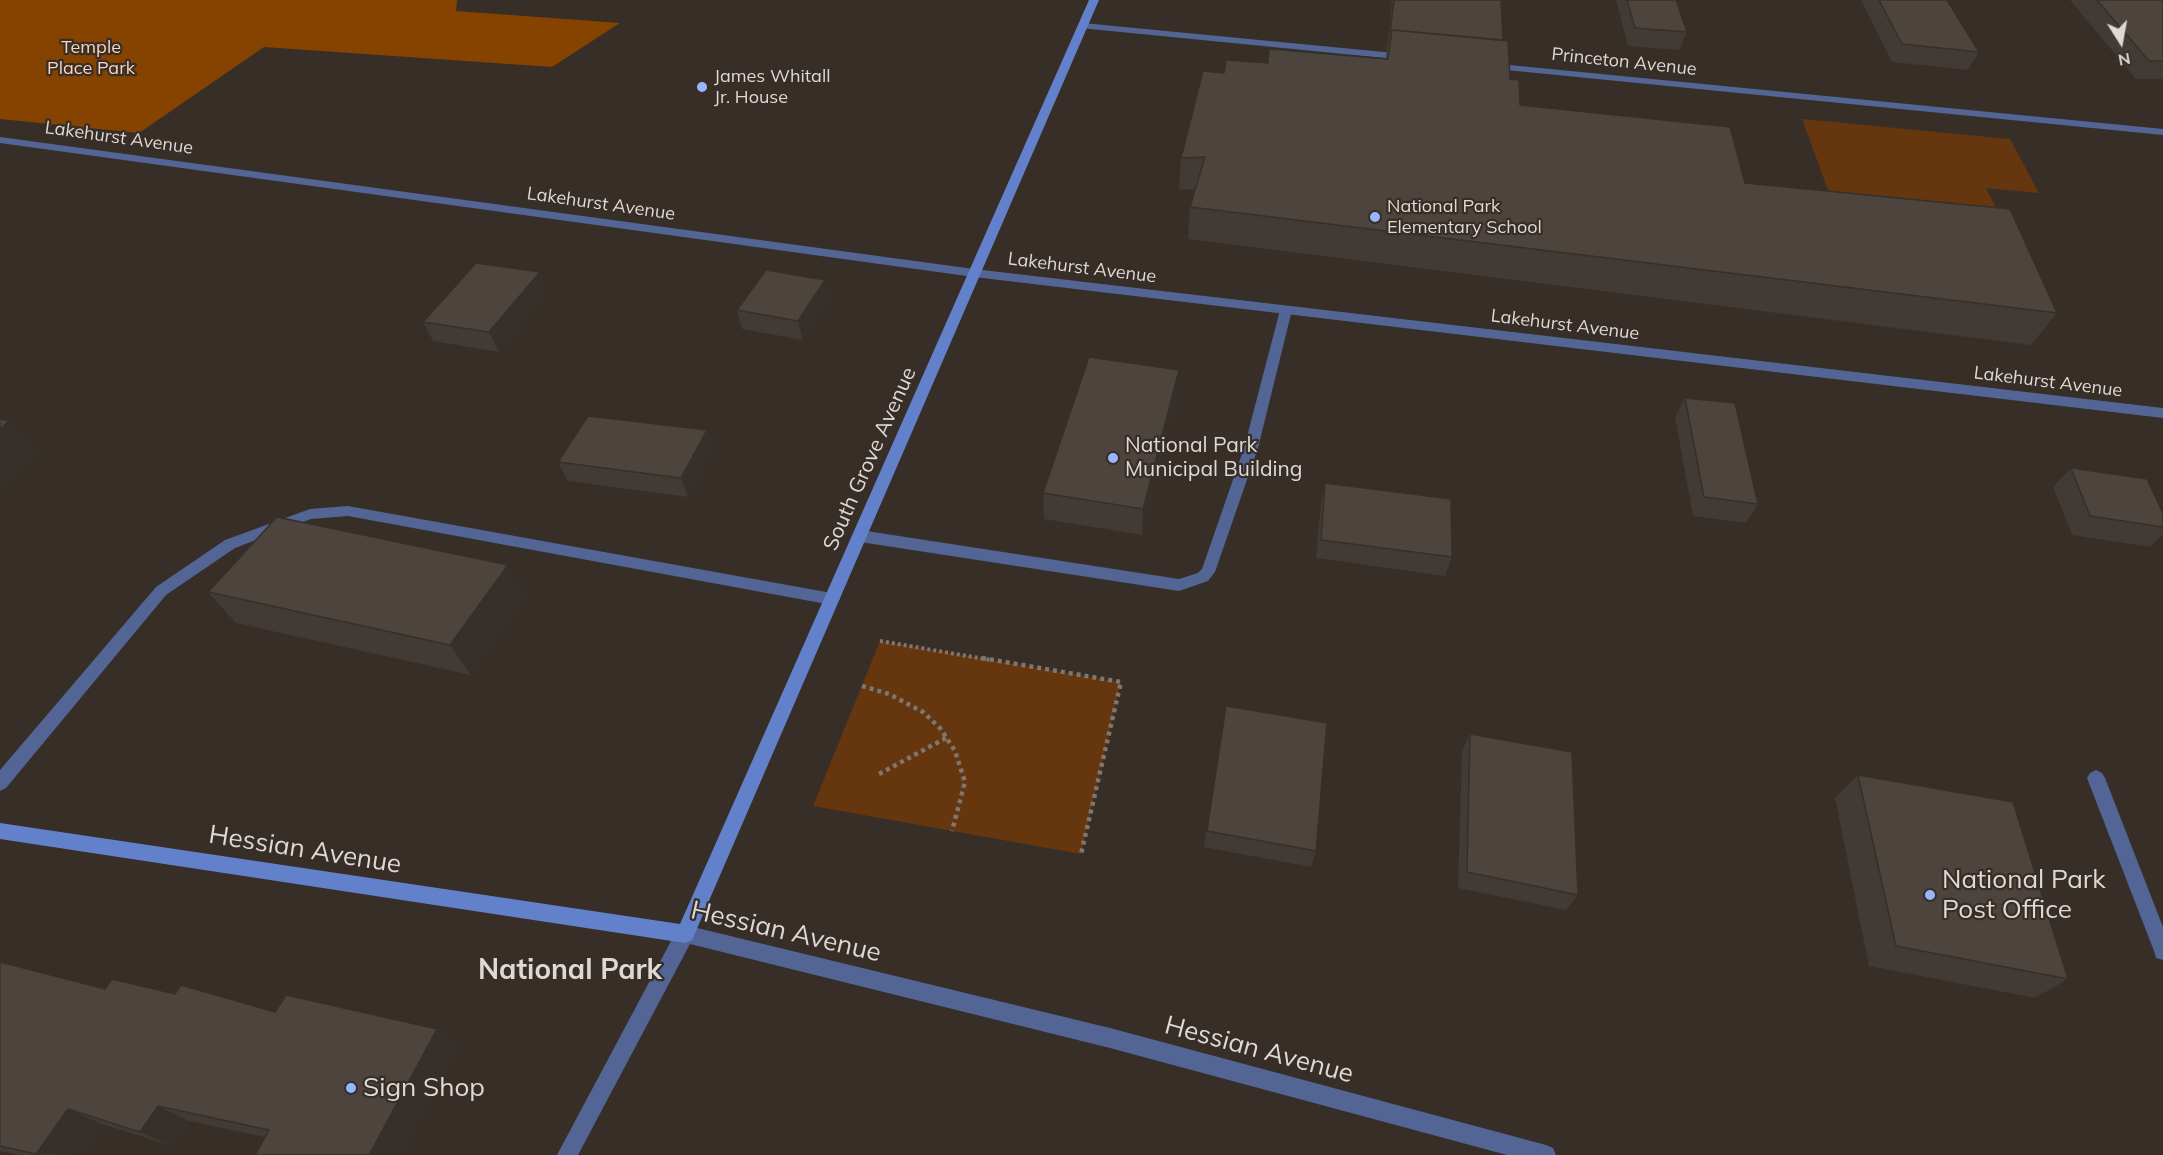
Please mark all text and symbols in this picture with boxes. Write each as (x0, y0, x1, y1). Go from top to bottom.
north arrow (2091, 12, 2151, 72)
park label: Temple Place Park (47, 37, 135, 80)
street label: Princeton Avenue (1550, 44, 1698, 80)
text: N (2117, 49, 2132, 71)
place label: James Whitall Jr. House (714, 66, 830, 109)
marker: James Whitall Jr. House (695, 80, 709, 94)
street label: Lakehurst Avenue (44, 117, 194, 159)
street label: Lakehurst Avenue (526, 183, 676, 225)
place label: National Park Elementary School (1387, 196, 1542, 238)
marker: National Park Elementary School (1368, 210, 1382, 224)
street label: Lakehurst Avenue (1007, 248, 1157, 288)
street label: Lakehurst Avenue (1490, 305, 1640, 345)
street label: Lakehurst Avenue (1973, 362, 2123, 402)
street label: South Grove Avenue (818, 363, 922, 555)
place label: National Park Municipal Building (1125, 433, 1302, 483)
marker: National Park Municipal Building (1106, 451, 1120, 465)
street label: Hessian Avenue (207, 819, 403, 881)
place label: National Park Post Office (1942, 864, 2106, 926)
marker: National Park Post Office (1923, 888, 1937, 902)
street label: Hessian Avenue (688, 895, 884, 969)
district label: National Park (478, 954, 662, 988)
street label: Hessian Avenue (1161, 1010, 1357, 1090)
place label: Sign Shop (363, 1072, 485, 1104)
marker: Sign Shop (344, 1081, 358, 1095)

